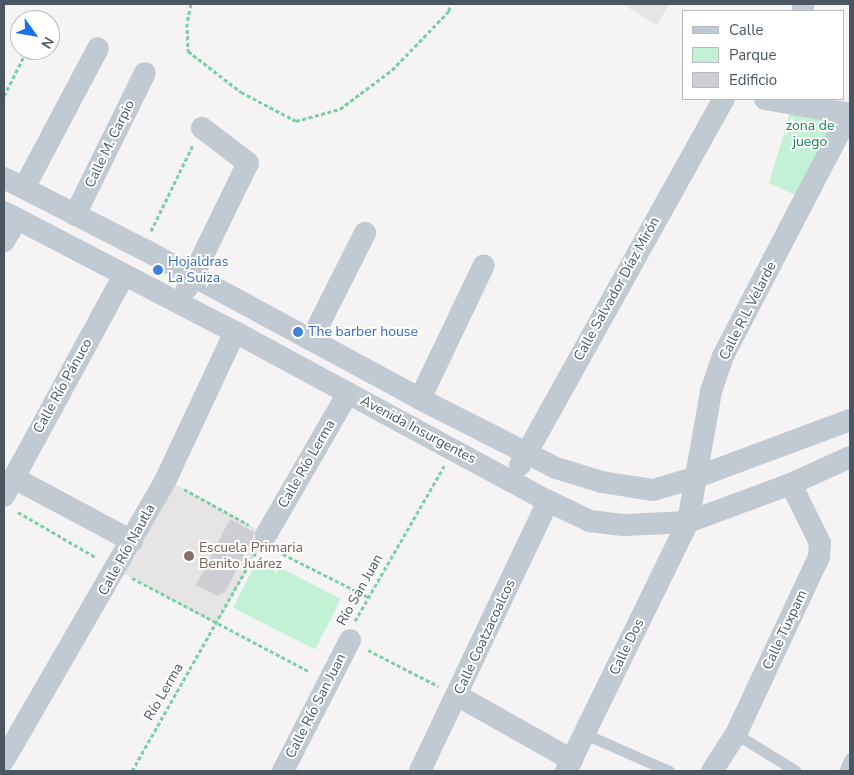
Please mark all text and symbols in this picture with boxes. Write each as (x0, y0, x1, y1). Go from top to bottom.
north arrow (10, 10, 60, 60)
legend (682, 10, 844, 100)
text: Calle (729, 20, 764, 40)
text: N (36, 33, 58, 52)
text: Parque (729, 45, 777, 65)
text: Edificio (729, 70, 777, 90)
street label: Calle M. Carpio (82, 97, 138, 191)
park label: zona de juego (786, 118, 834, 150)
street label: Calle Salvador Díaz Mirón (570, 214, 664, 364)
place label: Hojaldras La Suiza (168, 254, 228, 286)
street label: Calle R L Velarde (716, 259, 780, 363)
marker: Hojaldras La Suiza (152, 264, 164, 276)
place label: The barber house (308, 324, 418, 340)
marker: The barber house (292, 326, 304, 338)
street label: Calle Río Pánuco (30, 336, 96, 436)
street label: Avenida Insurgentes (357, 392, 479, 468)
street label: Calle Río Lerma (275, 417, 339, 511)
street label: Calle Río Nautla (95, 501, 159, 599)
place label: Escuela Primaria Benito Juárez (199, 540, 303, 572)
marker: Escuela Primaria Benito Juárez (183, 550, 195, 562)
street label: Río San Juan (333, 551, 387, 629)
street label: Calle Coatzacoalcos (451, 577, 519, 697)
street label: Calle Tuxpam (759, 587, 811, 673)
street label: Calle Dos (606, 616, 648, 678)
street label: Calle Río San Juan (282, 651, 350, 761)
street label: Río Lerma (141, 660, 187, 724)

